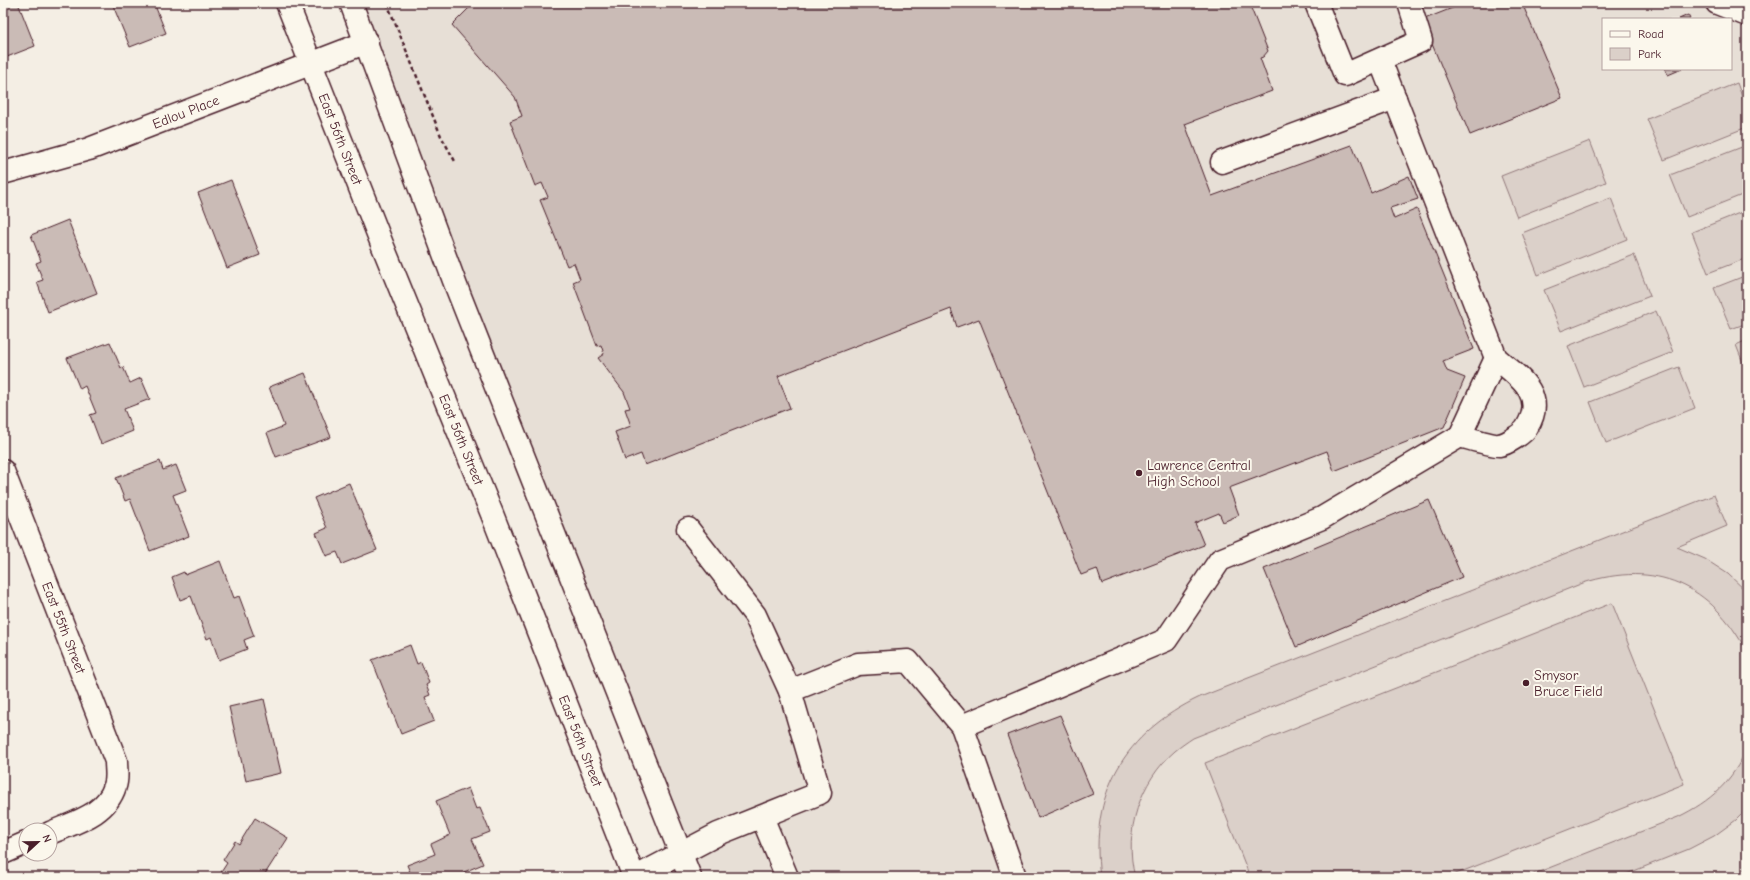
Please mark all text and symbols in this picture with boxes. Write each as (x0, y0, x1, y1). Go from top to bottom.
legend (1602, 18, 1732, 70)
text: Road (1638, 27, 1664, 41)
text: Park (1638, 47, 1661, 61)
street label: Edlou Place (150, 91, 222, 132)
street label: East 56th Street (315, 91, 367, 188)
street label: East 56th Street (435, 391, 488, 488)
place label: Lawrence Central High School (1147, 457, 1251, 490)
marker: Lawrence Central High School (1134, 468, 1144, 478)
street label: East 55th Street (39, 579, 90, 677)
place label: Smysor Bruce Field (1534, 667, 1603, 700)
marker: Smysor Bruce Field (1521, 678, 1531, 688)
street label: East 56th Street (555, 693, 607, 790)
north arrow (18, 822, 58, 862)
text: N (39, 833, 54, 844)

